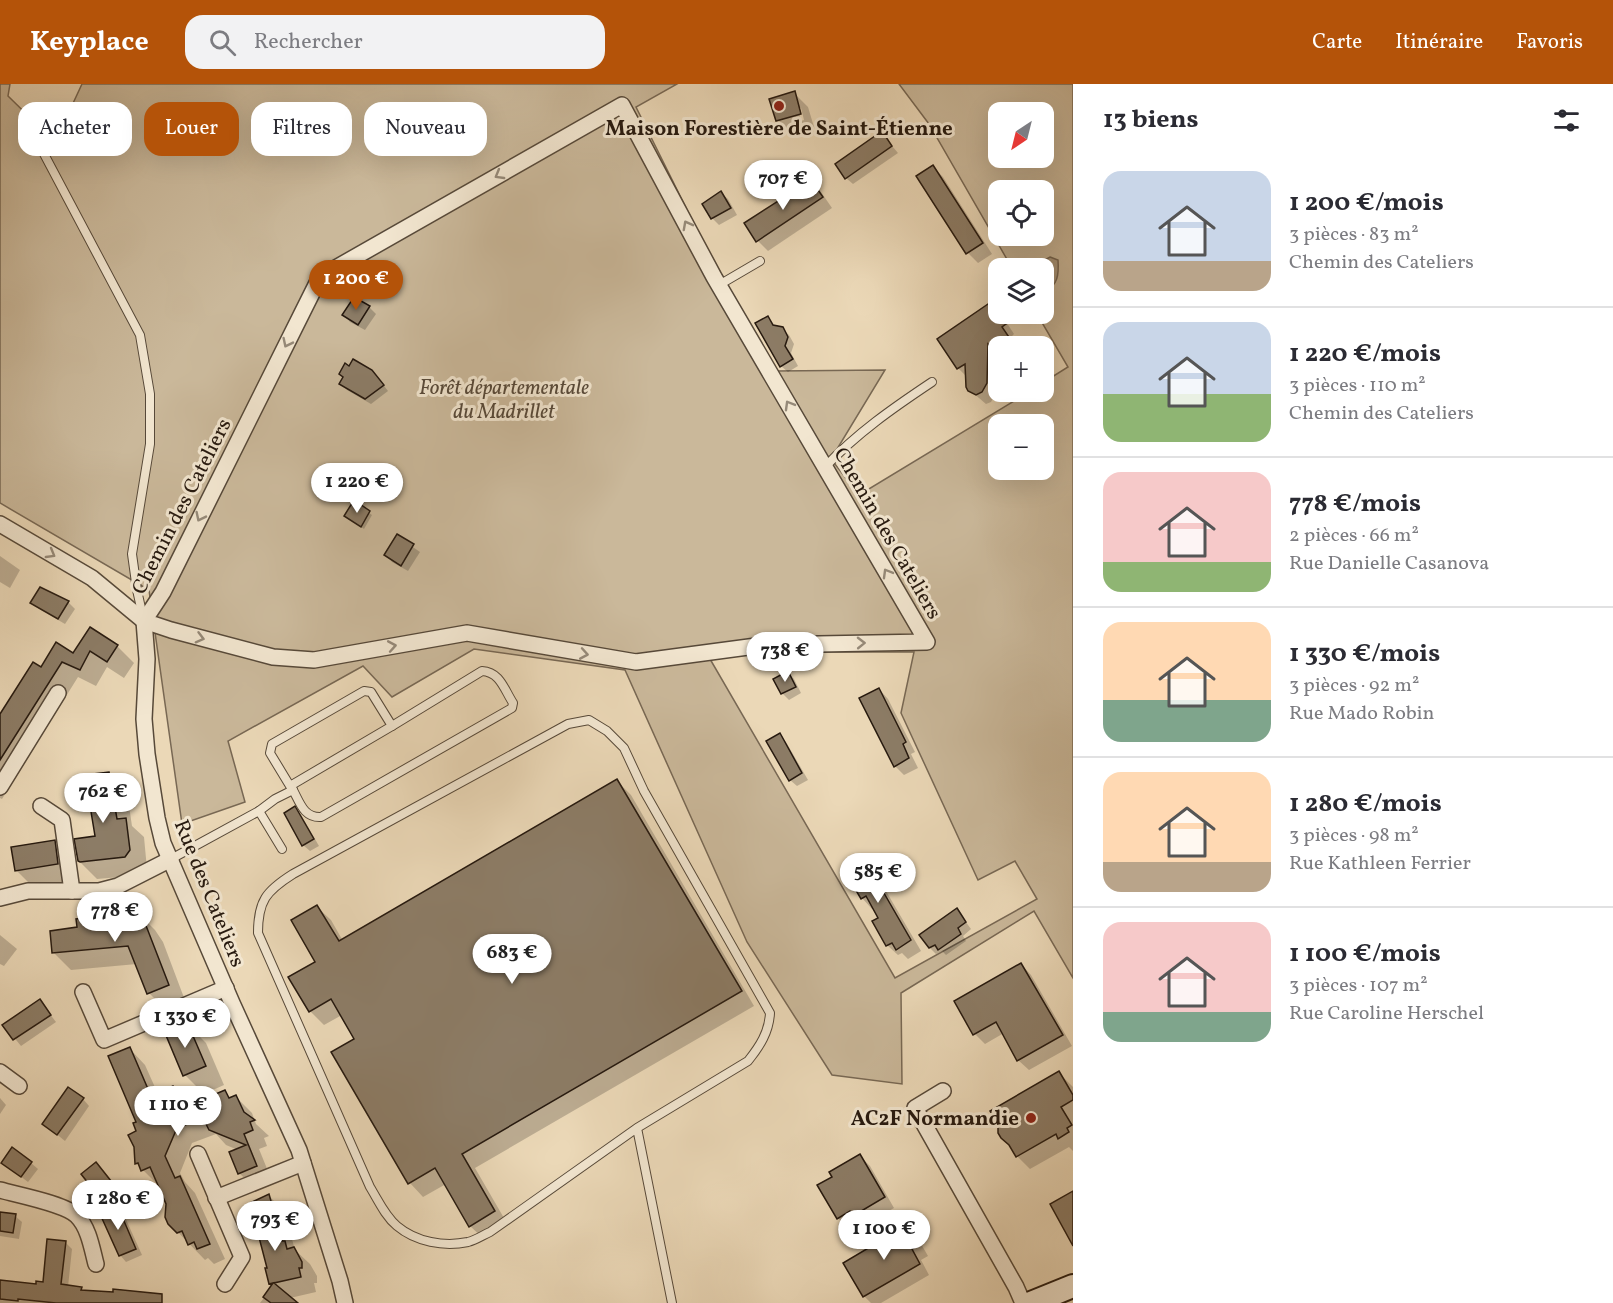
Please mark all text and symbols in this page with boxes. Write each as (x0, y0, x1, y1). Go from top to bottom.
search box (185, 15, 605, 69)
text: Keyplace (30, 23, 149, 62)
icon: search (206, 26, 239, 59)
text: Rechercher (254, 27, 363, 58)
text: Carte (1312, 28, 1362, 57)
text: Itinéraire (1395, 28, 1483, 57)
text: Favoris (1516, 28, 1583, 57)
marker: Maison Forestière de Saint-Étienne (772, 99, 786, 113)
chip: Acheter (18, 102, 132, 156)
chip: Louer (144, 102, 239, 156)
chip: Filtres (251, 102, 352, 156)
chip: Nouveau (364, 102, 487, 156)
north arrow (988, 102, 1054, 168)
map controls (988, 102, 1054, 480)
text: 13 biens (1103, 102, 1199, 138)
icon: filters (1550, 104, 1583, 137)
place label: Maison Forestière de Saint-Étienne (605, 115, 953, 144)
pin: 707 € (741, 160, 825, 211)
text: 707 € (758, 165, 808, 193)
one-way arrow (494, 168, 505, 180)
button: locate (988, 180, 1054, 246)
text: 1 200 €/mois (1289, 185, 1444, 221)
icon: home (1151, 195, 1223, 267)
one-way arrow (683, 221, 694, 231)
text: 3 pièces · 83 m² (1289, 221, 1419, 249)
text: Chemin des Cateliers (1289, 249, 1474, 277)
button: layers (988, 258, 1054, 324)
pin: 1 200 € (301, 260, 411, 311)
text: 1 200 € (323, 265, 389, 293)
one-way arrow (283, 336, 294, 347)
button: + (988, 336, 1054, 402)
text: 1 220 €/mois (1289, 336, 1441, 372)
icon: home (1151, 346, 1223, 418)
text: 3 pièces · 110 m² (1289, 372, 1426, 400)
park label: Forêt départementale du Madrillet (419, 374, 589, 427)
text: Chemin des Cateliers (1289, 400, 1474, 428)
one-way arrow (785, 401, 796, 411)
street label: Chemin des Cateliers (125, 414, 239, 600)
button: − (988, 414, 1054, 480)
street label: Chemin des Cateliers (826, 442, 948, 625)
pin: 1 220 € (302, 463, 412, 514)
text: 1 220 € (325, 468, 389, 496)
text: 778 €/mois (1289, 486, 1421, 522)
icon: home (1151, 496, 1223, 568)
one-way arrow (196, 511, 208, 522)
text: 2 pièces · 66 m² (1289, 522, 1419, 550)
one-way arrow (44, 547, 55, 558)
text: Rue Danielle Casanova (1289, 550, 1489, 578)
one-way arrow (883, 569, 895, 579)
one-way arrow (195, 631, 205, 643)
pin: 738 € (743, 632, 827, 683)
text: 1 330 €/mois (1289, 636, 1440, 672)
text: 738 € (760, 637, 810, 665)
one-way arrow (856, 637, 865, 649)
one-way arrow (386, 640, 396, 653)
icon: home (1151, 646, 1223, 718)
one-way arrow (579, 647, 589, 659)
text: 3 pièces · 92 m² (1289, 672, 1419, 700)
text: Rue Mado Robin (1289, 700, 1435, 728)
pin: 762 € (61, 773, 145, 824)
text: 762 € (78, 778, 128, 806)
text: 1 280 €/mois (1289, 786, 1442, 822)
icon: home (1151, 796, 1223, 868)
street label: Rue des Cateliers (166, 815, 251, 972)
text: 3 pièces · 98 m² (1289, 822, 1419, 850)
text: Rue Kathleen Ferrier (1289, 850, 1471, 878)
pin: 585 € (836, 853, 920, 904)
text: 585 € (854, 858, 902, 886)
pin: 778 € (73, 892, 157, 943)
text: 778 € (91, 897, 139, 925)
pin: 683 € (470, 934, 554, 985)
text: 1 100 €/mois (1289, 936, 1441, 972)
text: 683 € (487, 939, 537, 967)
icon: home (1151, 946, 1223, 1018)
text: 3 pièces · 107 m² (1289, 972, 1428, 1000)
pin: 1 330 € (130, 998, 240, 1049)
text: Rue Caroline Herschel (1289, 1000, 1484, 1028)
text: 1 330 € (153, 1003, 217, 1031)
pin: 1 110 € (123, 1086, 233, 1137)
text: 1 110 € (148, 1091, 208, 1119)
place label: AC2F Normandie (851, 1105, 1019, 1134)
marker: AC2F Normandie (1024, 1111, 1038, 1125)
pin: 1 280 € (63, 1180, 173, 1231)
text: 1 280 € (86, 1185, 150, 1213)
pin: 793 € (233, 1201, 317, 1252)
text: 793 € (251, 1206, 299, 1234)
pin: 1 100 € (829, 1210, 939, 1261)
text: 1 100 € (852, 1215, 916, 1243)

